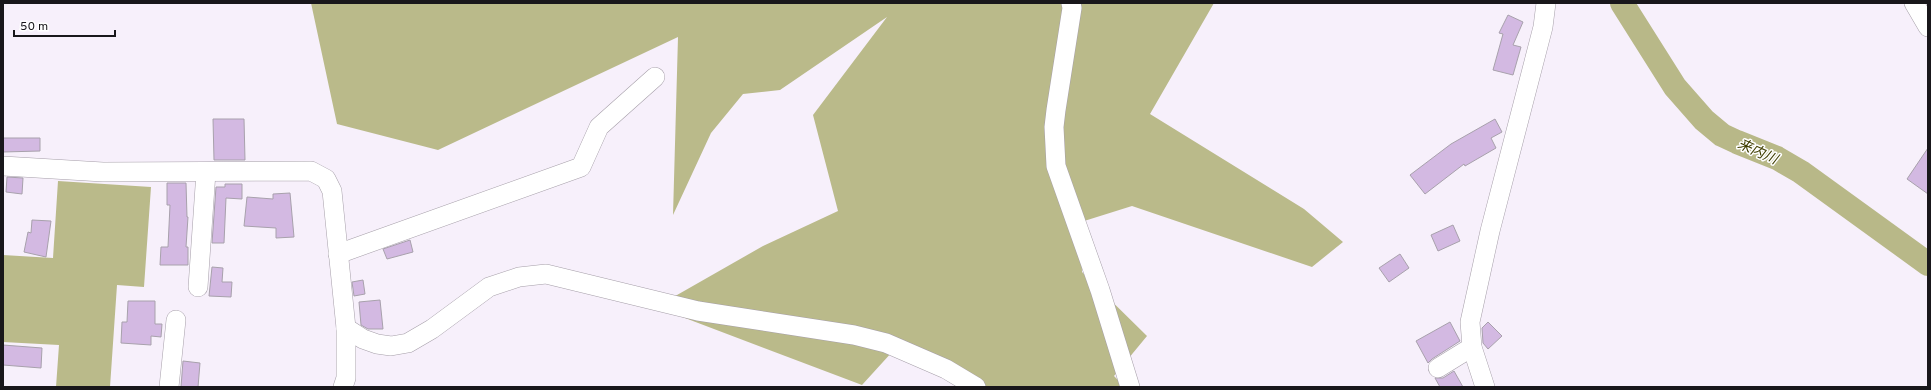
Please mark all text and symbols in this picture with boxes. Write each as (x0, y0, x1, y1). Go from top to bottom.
scale bar (14, 12, 115, 38)
text: 50 m (20, 19, 48, 35)
water label: 来内川 (1735, 136, 1782, 169)

